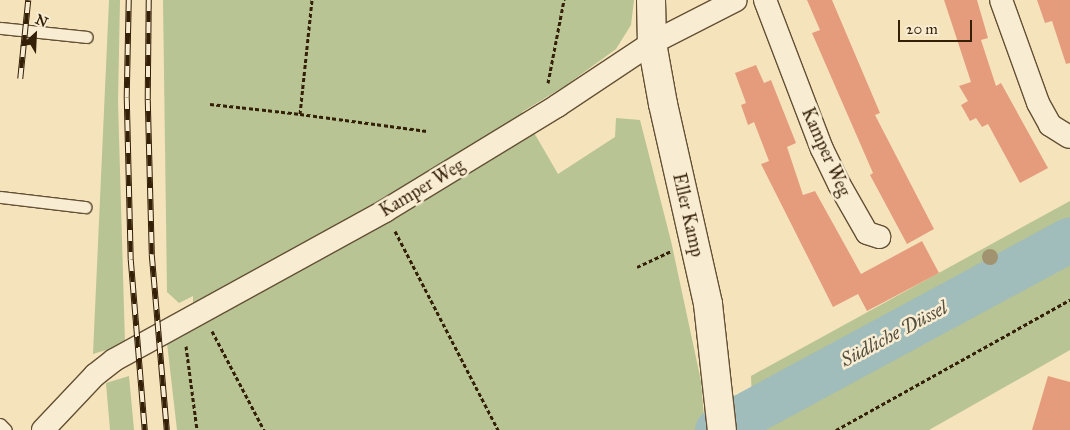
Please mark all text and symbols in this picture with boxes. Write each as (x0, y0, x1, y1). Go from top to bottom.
north arrow (10, 10, 60, 60)
scale bar (900, 10, 974, 42)
text: N (33, 11, 51, 31)
text: 20 m (906, 20, 938, 38)
street label: Kamper Weg (797, 104, 855, 200)
street label: Kamper Weg (376, 154, 468, 222)
street label: Eller Kamp (668, 171, 708, 259)
water label: Südliche Düssel (837, 296, 951, 372)

